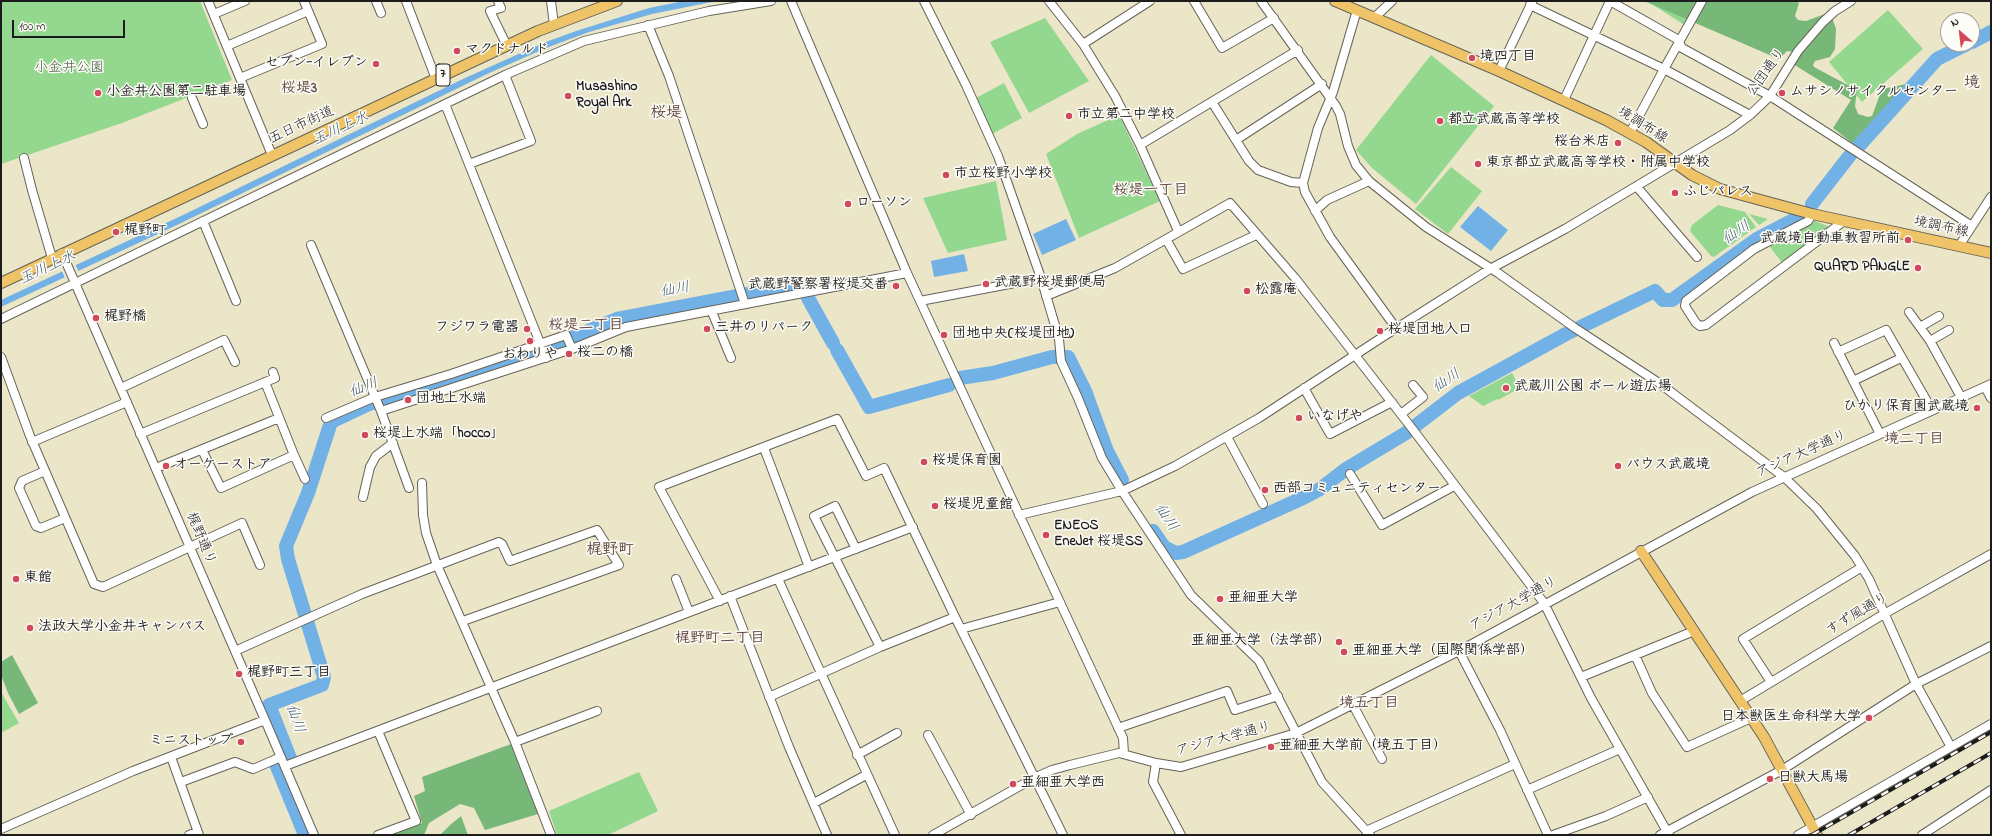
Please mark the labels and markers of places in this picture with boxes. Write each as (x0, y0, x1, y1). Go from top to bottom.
place label: マクドナルド (465, 43, 549, 59)
marker: マクドナルド (452, 46, 462, 56)
place label: 境四丁目 (1480, 50, 1536, 66)
marker: 境四丁目 (1467, 53, 1477, 63)
place label: セブン-イレブン (265, 56, 368, 72)
marker: セブン-イレブン (371, 59, 381, 69)
place label: Musashino Royal Ark (576, 80, 638, 112)
place label: 小金井公園第二駐車場 (106, 85, 246, 101)
place label: ムサシノサイクルセンター (1790, 85, 1958, 101)
marker: 小金井公園第二駐車場 (93, 88, 103, 98)
marker: ムサシノサイクルセンター (1777, 88, 1787, 98)
marker: Musashino Royal Ark (563, 91, 573, 101)
place label: 市立第二中学校 (1077, 108, 1175, 124)
marker: 市立第二中学校 (1064, 111, 1074, 121)
place label: 都立武蔵高等学校 (1448, 113, 1560, 129)
marker: 都立武蔵高等学校 (1435, 116, 1445, 126)
place label: 桜台米店 (1554, 135, 1610, 151)
marker: 桜台米店 (1613, 138, 1623, 148)
place label: 東京都立武蔵高等学校・附属中学校 (1486, 156, 1710, 172)
marker: 東京都立武蔵高等学校・附属中学校 (1473, 159, 1483, 169)
place label: 市立桜野小学校 (954, 167, 1052, 183)
marker: 市立桜野小学校 (941, 170, 951, 180)
place label: ふじパレス (1683, 185, 1753, 201)
marker: ふじパレス (1670, 188, 1680, 198)
place label: ローソン (856, 196, 912, 212)
marker: ローソン (843, 199, 853, 209)
place label: 梶野町 (124, 224, 166, 240)
marker: 梶野町 (111, 227, 121, 237)
place label: 武蔵境自動車教習所前 (1760, 232, 1900, 248)
marker: 武蔵境自動車教習所前 (1903, 235, 1913, 245)
place label: QUARD PANGLE (1814, 260, 1910, 276)
marker: QUARD PANGLE (1913, 263, 1923, 273)
place label: 武蔵野桜堤郵便局 (994, 276, 1106, 292)
place label: 武蔵野警察署桜堤交番 (748, 278, 888, 294)
marker: 武蔵野桜堤郵便局 (981, 279, 991, 289)
marker: 武蔵野警察署桜堤交番 (891, 281, 901, 291)
place label: 松露庵 (1255, 283, 1297, 299)
marker: 松露庵 (1242, 286, 1252, 296)
place label: 梶野橋 (104, 310, 146, 326)
marker: 梶野橋 (91, 313, 101, 323)
place label: フジワラ電器 (435, 321, 519, 337)
place label: 三井のリパーク (715, 321, 813, 337)
place label: 桜堤団地入口 (1388, 323, 1472, 339)
marker: フジワラ電器 (522, 324, 532, 334)
marker: 三井のリパーク (702, 324, 712, 334)
marker: 桜堤団地入口 (1375, 326, 1385, 336)
place label: 団地中央(桜堤団地) (952, 327, 1074, 343)
marker: 団地中央(桜堤団地) (939, 330, 949, 340)
marker: おわりや (525, 336, 535, 346)
place label: 桜二の橋 (577, 346, 633, 362)
place label: おわりや (502, 348, 558, 364)
marker: 桜二の橋 (564, 349, 574, 359)
place label: 武蔵川公園 ボール遊広場 (1514, 380, 1671, 396)
marker: 武蔵川公園 ボール遊広場 (1501, 383, 1511, 393)
place label: 団地上水端 (416, 392, 486, 408)
marker: 団地上水端 (403, 395, 413, 405)
place label: ひかり保育園武蔵境 (1843, 400, 1969, 416)
marker: ひかり保育園武蔵境 (1972, 403, 1982, 413)
place label: いなげや (1307, 410, 1363, 426)
marker: いなげや (1294, 413, 1304, 423)
place label: 桜堤上水端「hocco」 (373, 427, 505, 443)
marker: 桜堤上水端「hocco」 (360, 430, 370, 440)
place label: 桜堤保育園 (932, 454, 1002, 470)
marker: 桜堤保育園 (919, 457, 929, 467)
place label: オーケーストア (174, 458, 272, 474)
place label: バウス武蔵境 (1626, 458, 1710, 474)
marker: オーケーストア (161, 461, 171, 471)
marker: バウス武蔵境 (1613, 461, 1623, 471)
place label: 西部コミュニティセンター (1273, 482, 1441, 498)
marker: 西部コミュニティセンター (1260, 485, 1270, 495)
place label: 桜堤児童館 (943, 498, 1013, 514)
marker: 桜堤児童館 (930, 501, 940, 511)
place label: ENEOS EneJet 桜堤SS (1054, 519, 1143, 552)
marker: ENEOS EneJet 桜堤SS (1041, 530, 1051, 540)
place label: 東館 (24, 571, 52, 587)
marker: 東館 (11, 574, 21, 584)
place label: 亜細亜大学 (1228, 591, 1298, 607)
marker: 亜細亜大学 (1215, 594, 1225, 604)
place label: 法政大学小金井キャンパス (38, 620, 206, 636)
marker: 法政大学小金井キャンパス (25, 623, 35, 633)
place label: 亜細亜大学（法学部） (1191, 634, 1331, 650)
marker: 亜細亜大学（法学部） (1334, 637, 1344, 647)
place label: 亜細亜大学（国際関係学部） (1352, 644, 1534, 660)
marker: 亜細亜大学（国際関係学部） (1339, 647, 1349, 657)
place label: 梶野町三丁目 (247, 666, 331, 682)
marker: 梶野町三丁目 (234, 669, 244, 679)
place label: 日本獣医生命科学大学 (1721, 710, 1861, 726)
marker: 日本獣医生命科学大学 (1864, 713, 1874, 723)
place label: ミニストップ (149, 734, 233, 750)
marker: ミニストップ (236, 737, 246, 747)
place label: 亜細亜大学前（境五丁目） (1279, 739, 1447, 755)
marker: 亜細亜大学前（境五丁目） (1266, 742, 1276, 752)
place label: 日獣大馬場 (1778, 771, 1848, 787)
marker: 日獣大馬場 (1765, 774, 1775, 784)
place label: 亜細亜大学西 (1021, 776, 1105, 792)
marker: 亜細亜大学西 (1008, 779, 1018, 789)

